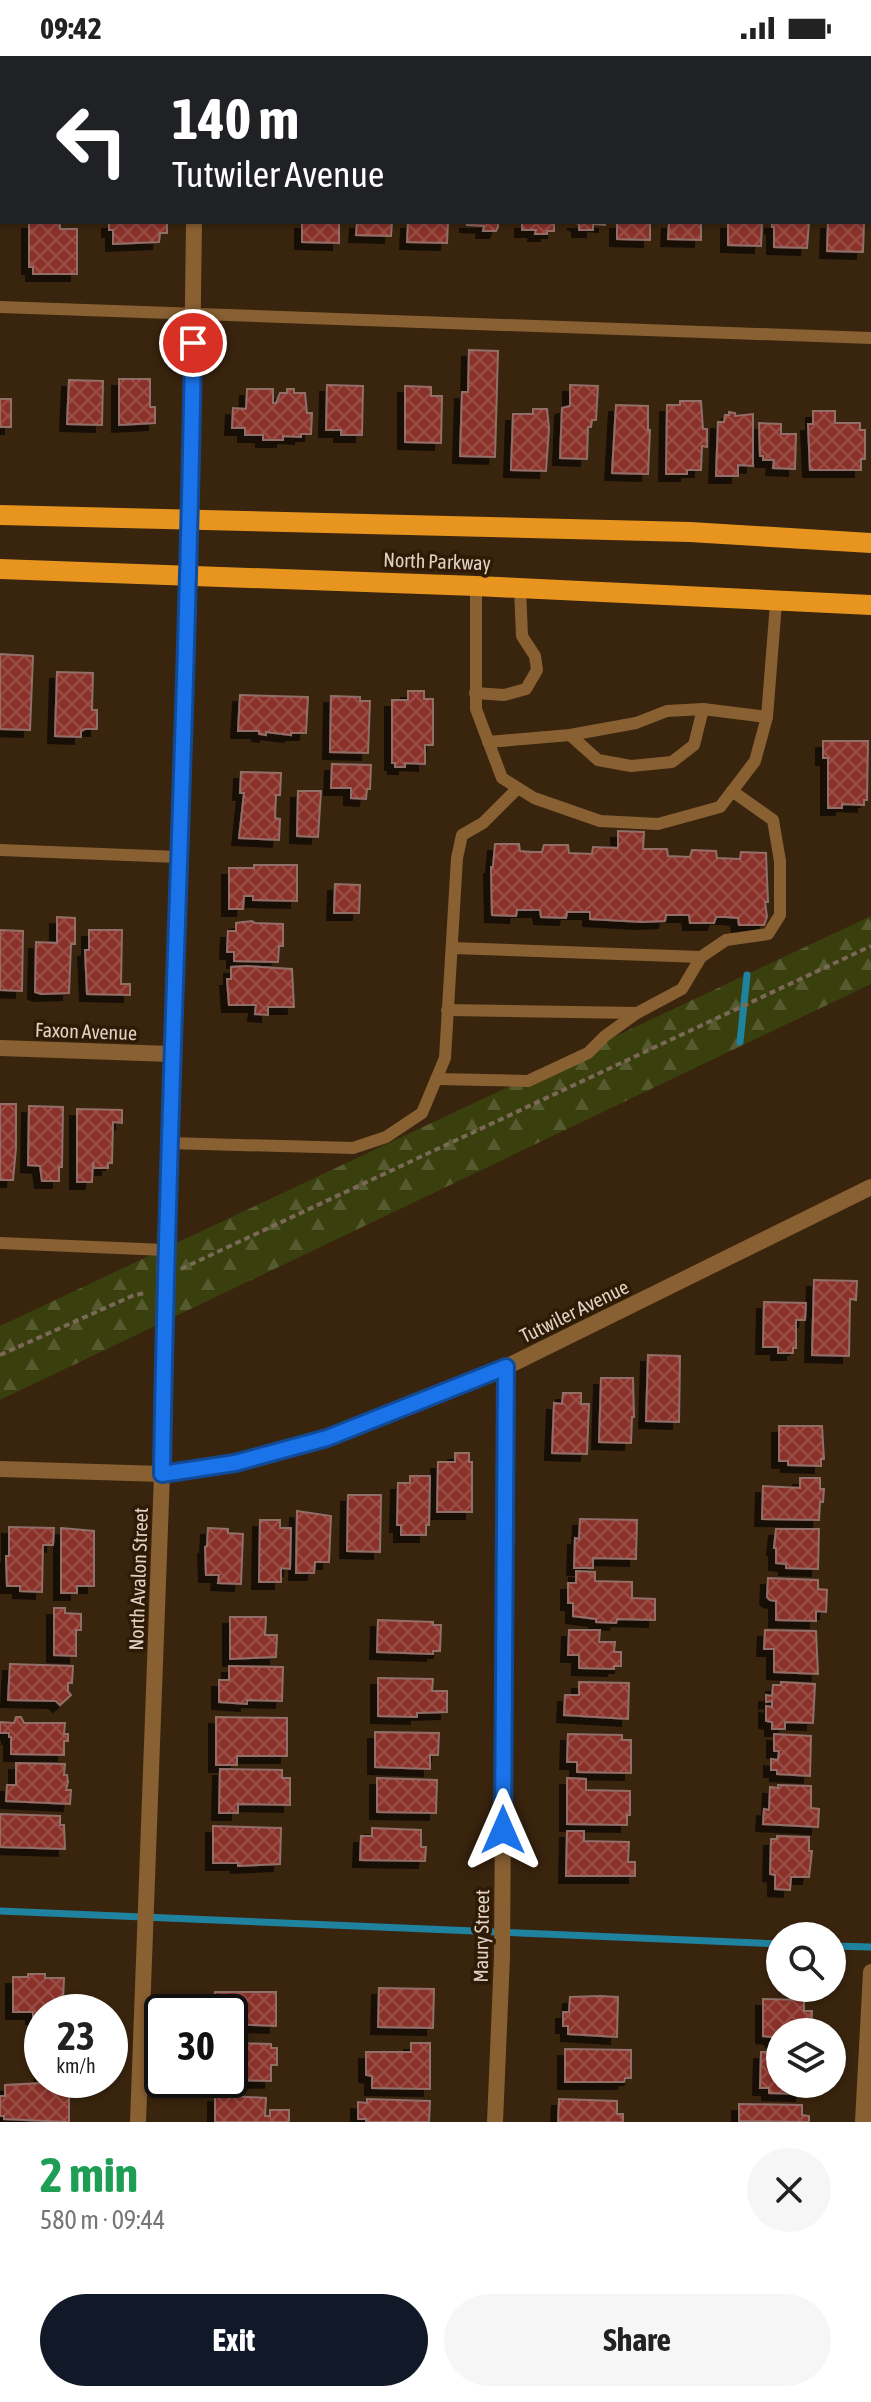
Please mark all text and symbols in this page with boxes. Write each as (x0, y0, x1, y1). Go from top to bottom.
text: 09:42 (40, 11, 102, 45)
text: 140 m (172, 87, 299, 151)
icon: left (40, 88, 144, 192)
text: Tutwiler Avenue (172, 153, 384, 195)
pin (159, 309, 227, 377)
icon: arrive (171, 321, 215, 365)
street label: North Parkway (383, 548, 491, 574)
street label: Faxon Avenue (35, 1018, 137, 1044)
street label: Tutwiler Avenue (516, 1275, 632, 1347)
street label: North Avalon Street (124, 1507, 152, 1651)
position arrow (461, 1788, 545, 1872)
street label: Maury Street (469, 1889, 493, 1983)
map controls (766, 1922, 846, 2098)
button: search (766, 1922, 846, 2002)
speed limit sign: 30 (144, 1994, 248, 2098)
text: 23 (57, 2013, 95, 2058)
button: layers (766, 2018, 846, 2098)
text: km/h (56, 2054, 96, 2077)
text: 2 min (40, 2147, 138, 2202)
button: close (747, 2148, 831, 2232)
text: 580 m · 09:44 (40, 2205, 165, 2235)
button: Exit (40, 2294, 428, 2386)
button: Share (444, 2294, 831, 2386)

